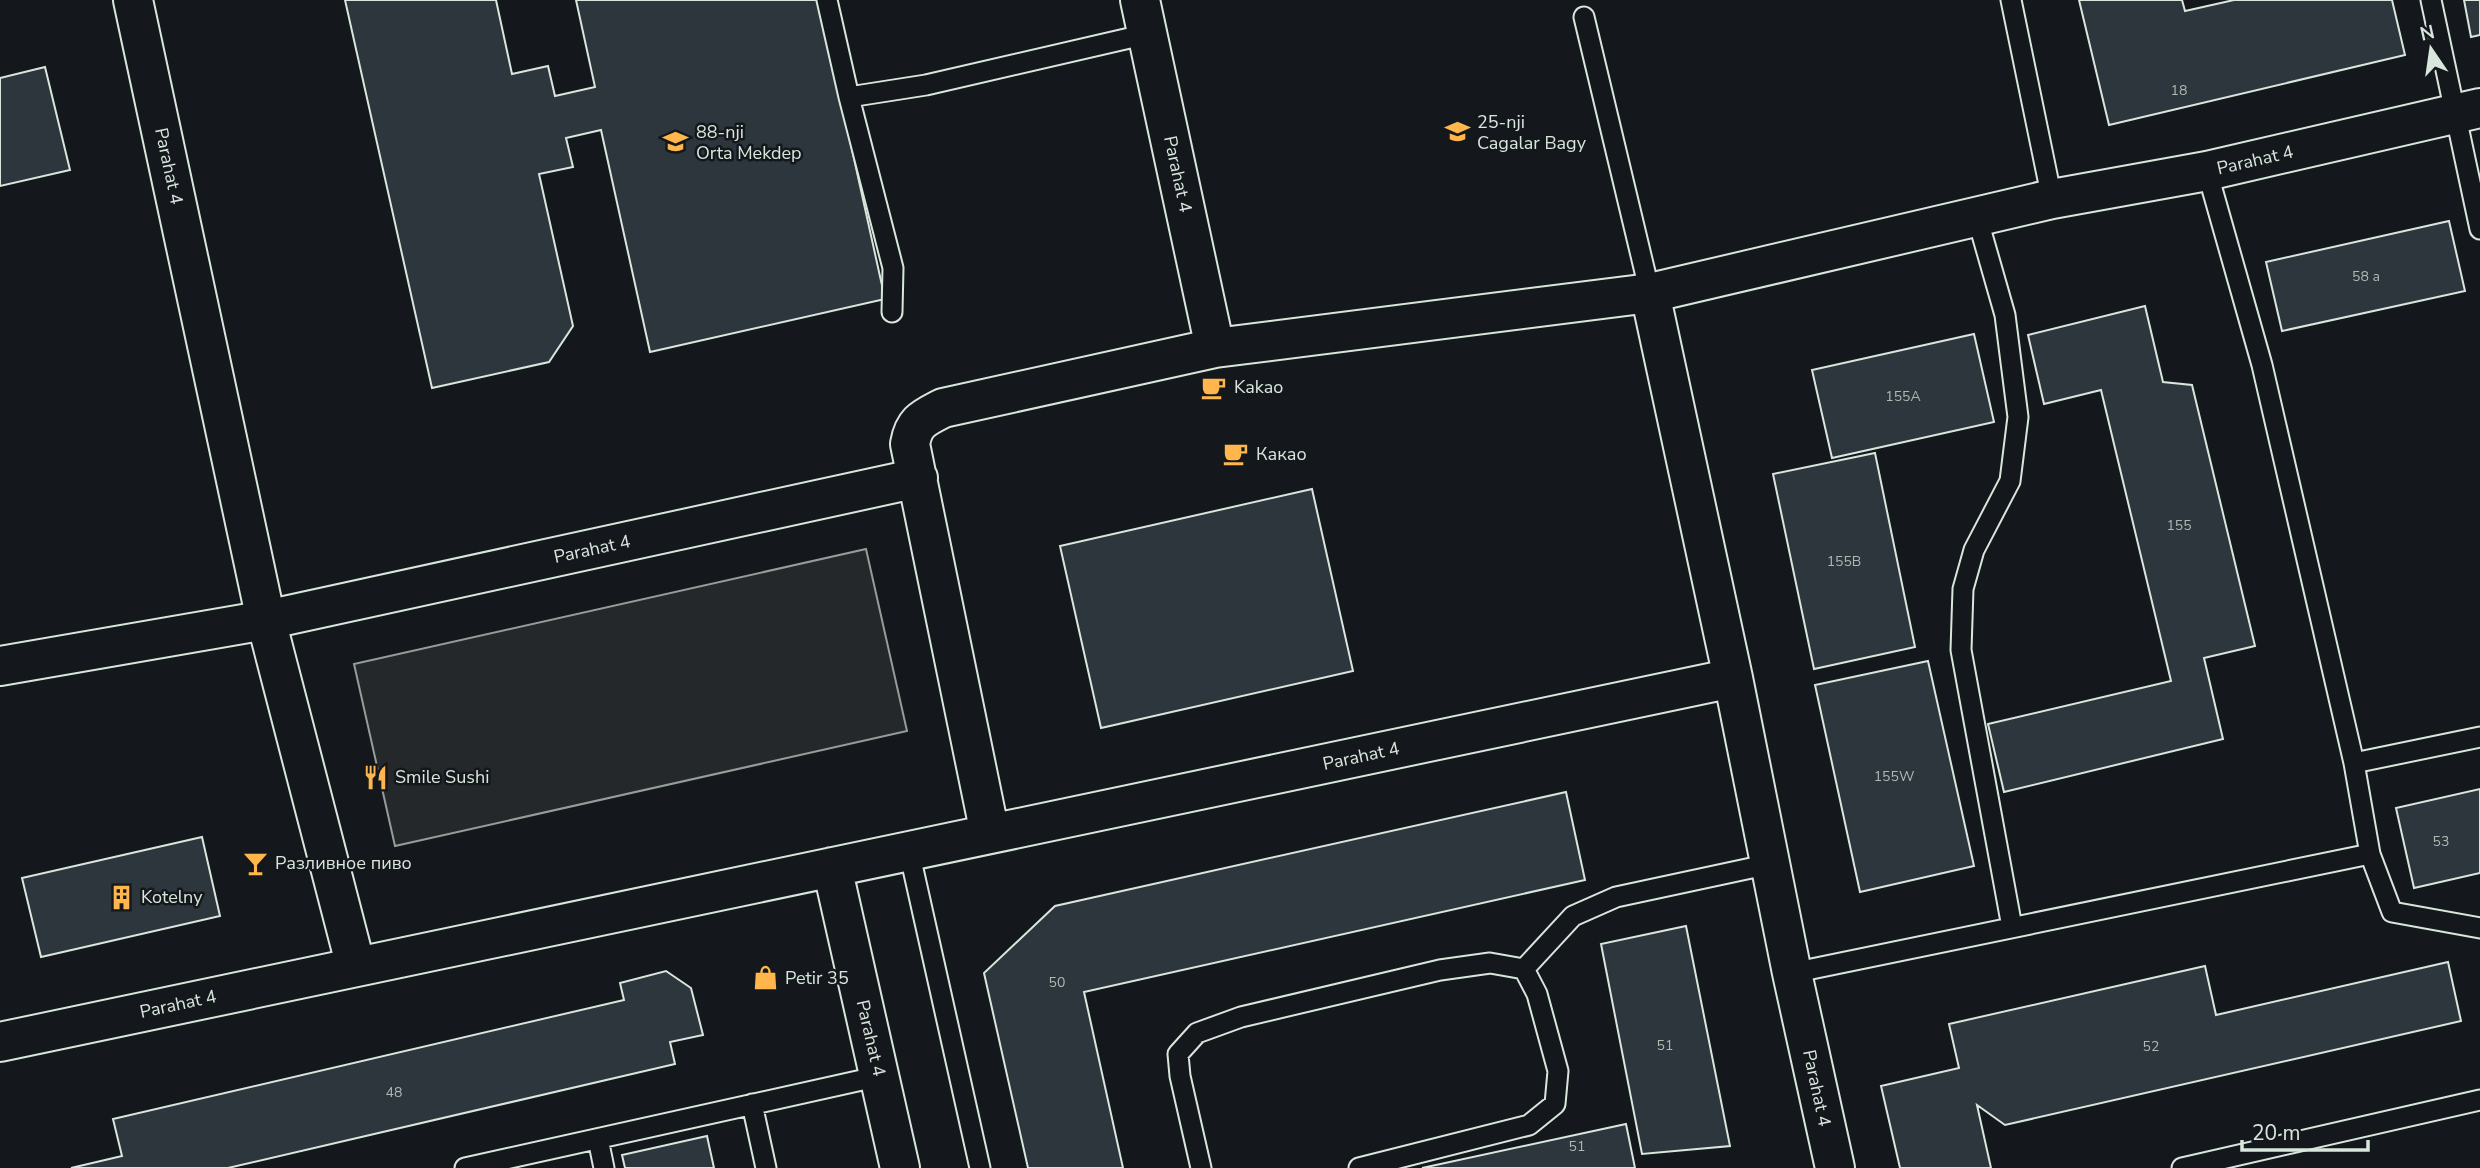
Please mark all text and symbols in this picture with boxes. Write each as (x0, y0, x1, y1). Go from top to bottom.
north arrow (2396, 14, 2466, 84)
text: N (2418, 19, 2437, 48)
house number: 18 (2171, 81, 2187, 100)
place label: 25-nji Cagalar Bagy (1477, 110, 1587, 155)
school or university icon: 25-nji Cagalar Bagy (1443, 118, 1471, 146)
place label: 88-nji Orta Mekdep (696, 120, 802, 165)
street label: Parahat 4 (149, 125, 189, 207)
school or university icon: 88-nji Orta Mekdep (662, 128, 690, 156)
street label: Parahat 4 (1158, 133, 1198, 215)
street label: Parahat 4 (2214, 140, 2296, 180)
house number: 58 а (2352, 267, 2380, 286)
cafe icon: Kakao (1200, 373, 1228, 401)
place label: Kakao (1234, 375, 1283, 399)
house number: 155A (1885, 387, 1921, 406)
cafe icon: Какао (1222, 440, 1250, 468)
place label: Какао (1256, 442, 1307, 466)
house number: 155 (2166, 516, 2192, 535)
street label: Parahat 4 (551, 529, 633, 569)
house number: 155B (1827, 552, 1861, 571)
street label: Parahat 4 (1320, 736, 1402, 776)
restaurant icon: Smile Sushi (361, 763, 389, 791)
place label: Smile Sushi (395, 765, 489, 789)
house number: 155W (1874, 767, 1915, 786)
house number: 53 (2433, 832, 2449, 851)
bar icon: Разливное пиво (241, 849, 269, 877)
place label: Разливное пиво (275, 851, 412, 875)
building icon: Kotelny (107, 883, 135, 911)
place label: Kotelny (141, 885, 203, 909)
shop icon: Petir 35 (751, 964, 779, 992)
place label: Petir 35 (785, 966, 849, 990)
house number: 50 (1049, 973, 1065, 992)
street label: Parahat 4 (137, 984, 219, 1024)
street label: Parahat 4 (851, 997, 891, 1079)
house number: 51 (1657, 1036, 1673, 1055)
house number: 52 (2143, 1037, 2159, 1056)
street label: Parahat 4 (1797, 1047, 1837, 1129)
house number: 48 (386, 1083, 402, 1102)
scale bar (2242, 1108, 2368, 1152)
text: 20 m (2252, 1119, 2301, 1147)
house number: 51 (1569, 1137, 1585, 1156)

